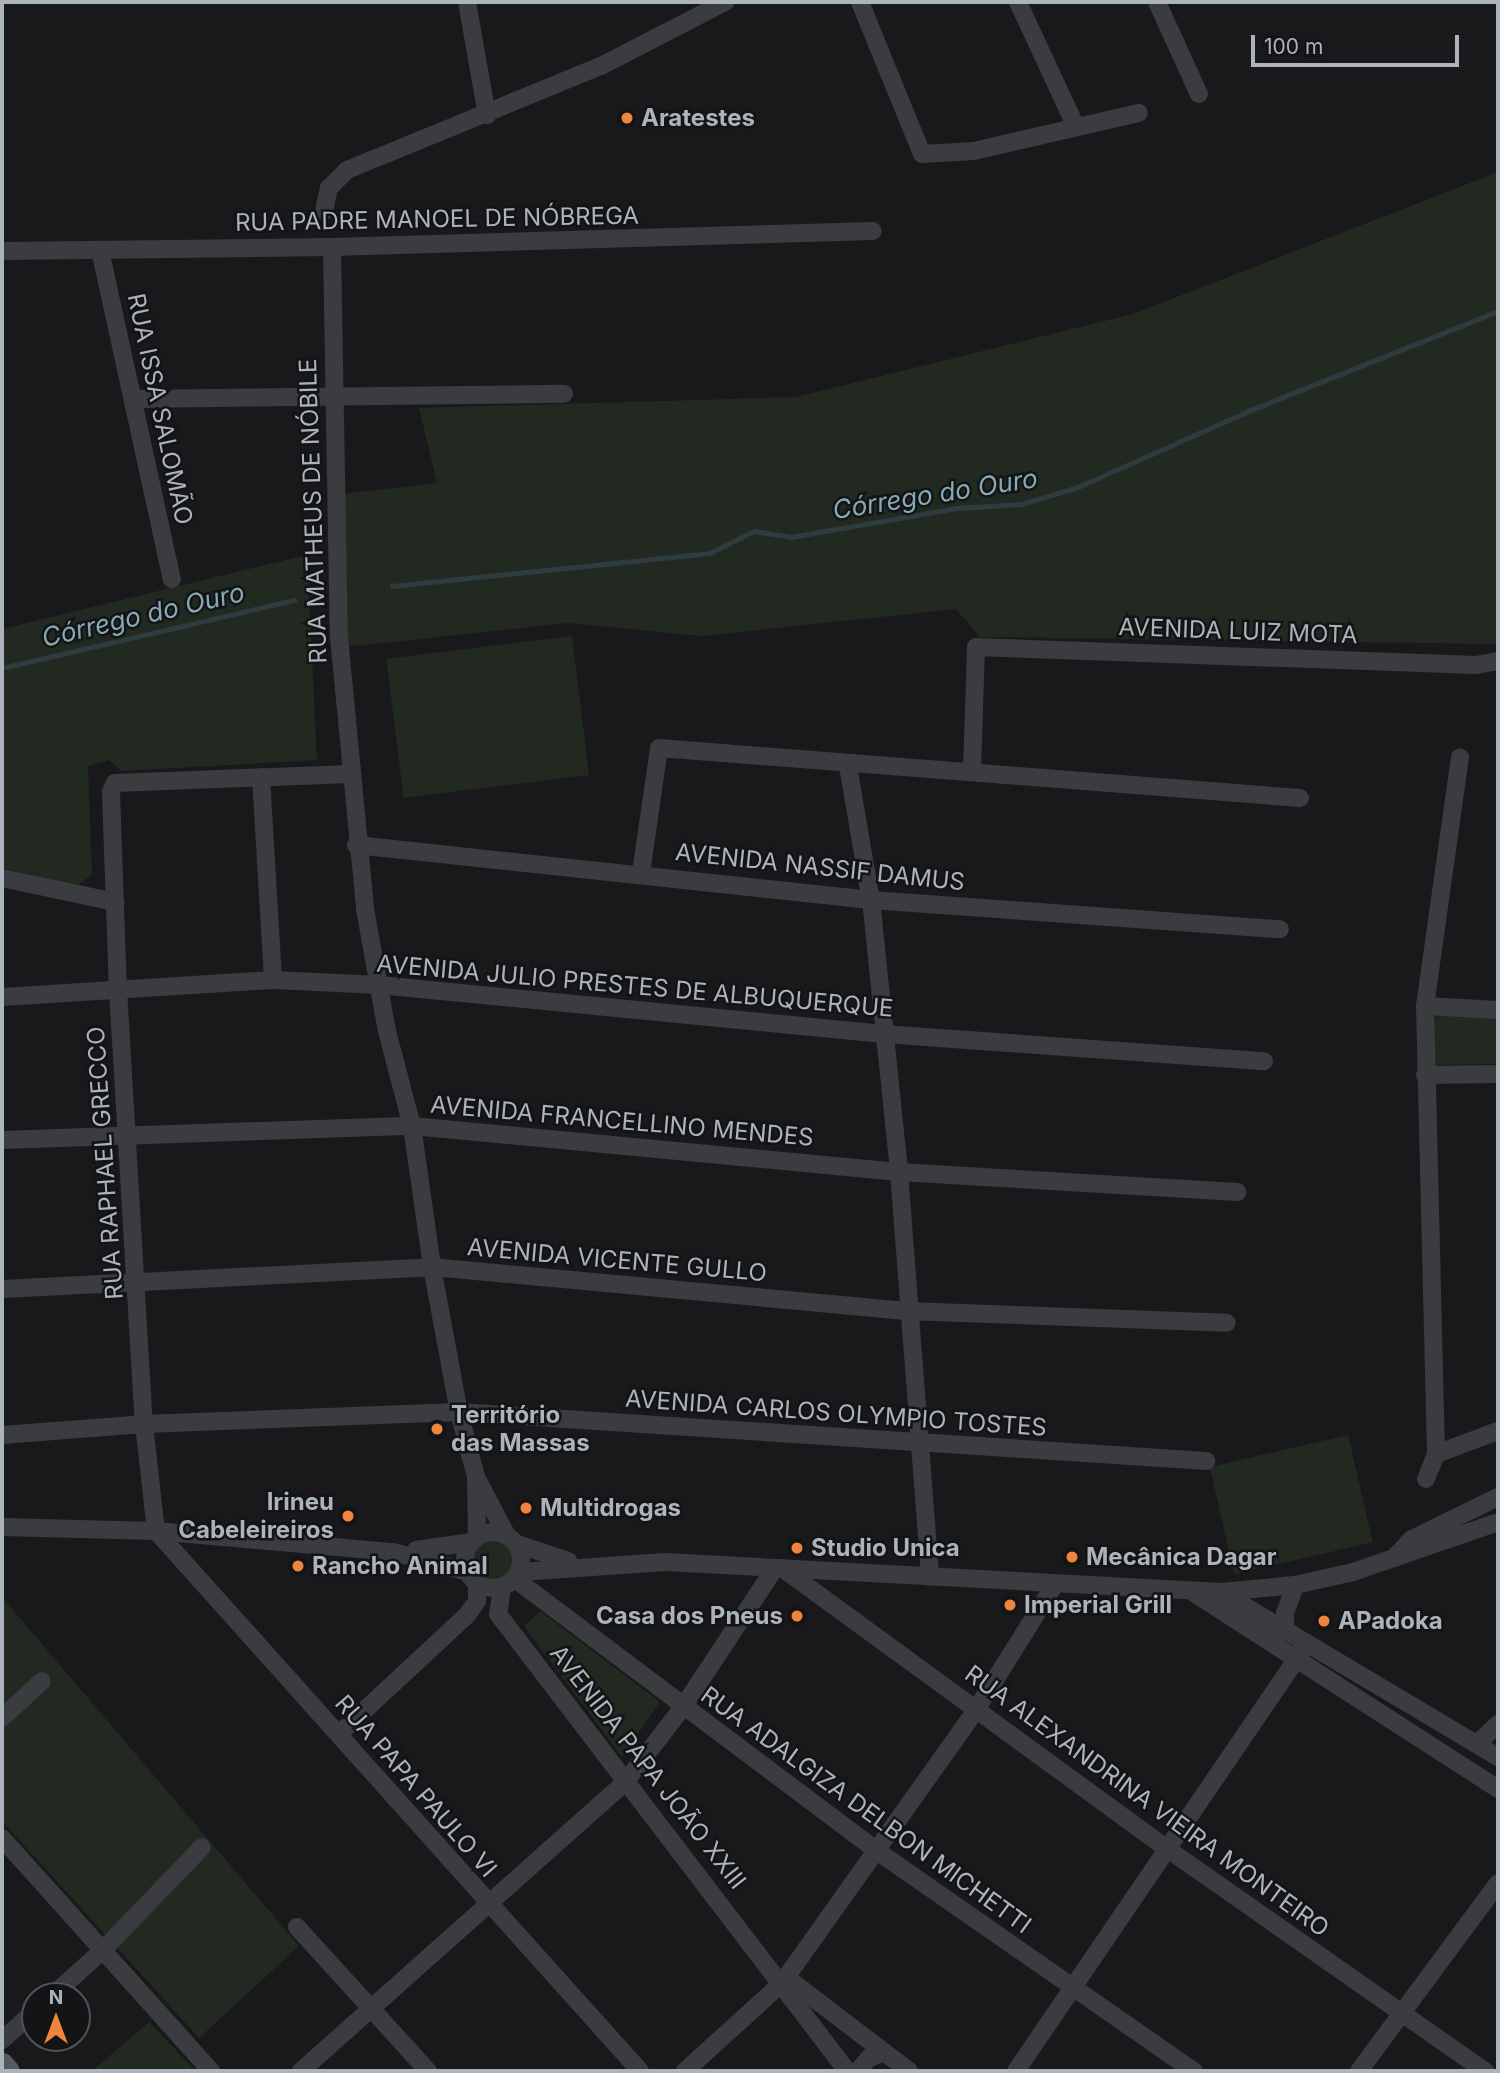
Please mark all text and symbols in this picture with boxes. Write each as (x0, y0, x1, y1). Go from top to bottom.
scale bar (1255, 21, 1463, 65)
text: 100 m (1264, 34, 1323, 59)
place label: Aratestes (641, 104, 755, 132)
marker: Aratestes (619, 110, 635, 126)
street label: RUA PADRE MANOEL DE NÓBREGA (235, 201, 639, 237)
street label: RUA ISSA SALOMÃO (121, 291, 199, 527)
street label: RUA MATHEUS DE NÓBILE (293, 358, 333, 664)
water label: Córrego do Ouro (830, 462, 1040, 526)
water label: Córrego do Ouro (39, 577, 247, 653)
street label: AVENIDA LUIZ MOTA (1118, 612, 1358, 650)
street label: AVENIDA NASSIF DAMUS (674, 837, 966, 897)
street label: AVENIDA JULIO PRESTES DE ALBUQUERQUE (375, 949, 895, 1023)
street label: RUA RAPHAEL GRECCO (81, 1025, 129, 1301)
street label: AVENIDA FRANCELLINO MENDES (429, 1090, 815, 1152)
street label: AVENIDA VICENTE GULLO (466, 1233, 768, 1287)
street label: AVENIDA CARLOS OLYMPIO TOSTES (624, 1384, 1048, 1442)
place label: Território das Massas (451, 1401, 590, 1457)
marker: Território das Massas (429, 1421, 445, 1437)
place label: Irineu Cabeleireiros (178, 1488, 334, 1544)
place label: Multidrogas (540, 1494, 681, 1522)
marker: Multidrogas (518, 1500, 534, 1516)
marker: Irineu Cabeleireiros (340, 1508, 356, 1524)
place label: Studio Unica (811, 1534, 960, 1562)
marker: Studio Unica (789, 1540, 805, 1556)
place label: Mecânica Dagar (1086, 1543, 1276, 1571)
marker: Mecânica Dagar (1064, 1549, 1080, 1565)
place label: Rancho Animal (312, 1552, 488, 1580)
marker: Rancho Animal (290, 1558, 306, 1574)
place label: Imperial Grill (1024, 1591, 1172, 1619)
marker: Imperial Grill (1002, 1597, 1018, 1613)
place label: Casa dos Pneus (596, 1602, 783, 1630)
place label: APadoka (1338, 1607, 1443, 1635)
marker: Casa dos Pneus (789, 1608, 805, 1624)
marker: APadoka (1316, 1613, 1332, 1629)
street label: AVENIDA PAPA JOÃO XXIII (544, 1639, 752, 1895)
street label: RUA ALEXANDRINA VIEIRA MONTEIRO (959, 1659, 1335, 1943)
street label: RUA ADALGIZA DELBON MICHETTI (695, 1681, 1037, 1939)
street label: RUA PAPA PAULO VI (329, 1689, 503, 1883)
north arrow (21, 1982, 91, 2052)
text: N (49, 1986, 63, 2009)

